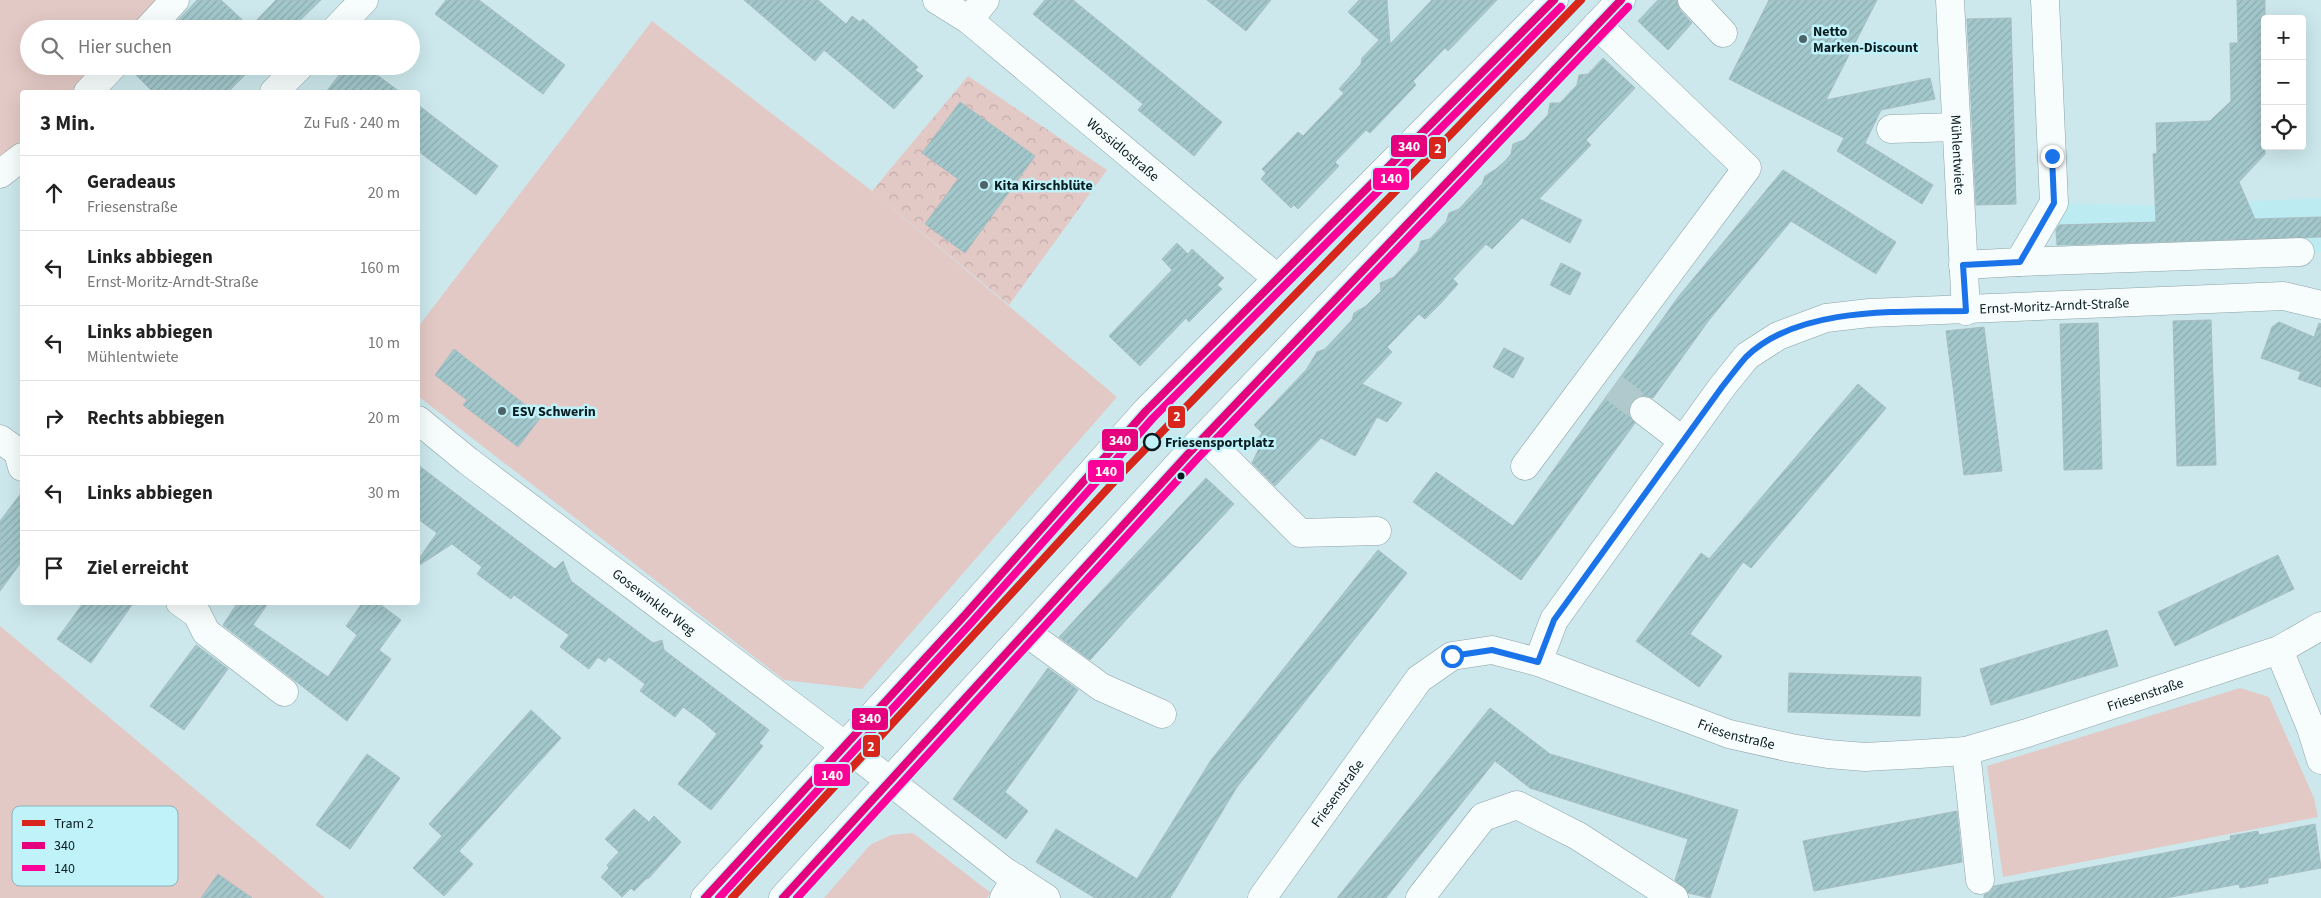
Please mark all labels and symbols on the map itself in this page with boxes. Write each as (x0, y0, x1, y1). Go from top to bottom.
place label: Netto Marken-Discount (1813, 22, 1919, 58)
marker: Netto Marken-Discount (1797, 33, 1809, 45)
street label: Wossidlostraße (1082, 114, 1163, 187)
street label: Mühlentwiete (1945, 114, 1969, 195)
line badge: 340 (1390, 134, 1428, 158)
line badge: 2 (1428, 136, 1447, 160)
text: 340 (1398, 137, 1420, 157)
text: 2 (1434, 139, 1442, 159)
route end (2041, 145, 2064, 168)
line badge: 140 (1372, 167, 1410, 191)
text: 140 (1380, 169, 1402, 189)
place label: Kita Kirschblüte (994, 176, 1093, 196)
marker: Kita Kirschblüte (978, 179, 990, 191)
street label: Ernst-Moritz-Arndt-Straße (1979, 293, 2130, 319)
place label: ESV Schwerin (512, 402, 596, 422)
marker: ESV Schwerin (496, 405, 508, 417)
line badge: 2 (1167, 405, 1186, 429)
text: 2 (1173, 407, 1181, 427)
line badge: 340 (1101, 428, 1139, 452)
text: 340 (1109, 431, 1131, 451)
marker: Friesensportplatz (1143, 433, 1161, 451)
place label: Friesensportplatz (1165, 433, 1275, 453)
line badge: 140 (1087, 459, 1125, 483)
text: 140 (1095, 462, 1117, 482)
unlabelled marker (1176, 471, 1186, 481)
street label: Gosewinkler Weg (608, 564, 700, 641)
route start (1441, 645, 1464, 668)
street label: Friesenstraße (2105, 673, 2186, 717)
line badge: 340 (851, 707, 889, 731)
text: 340 (859, 709, 881, 729)
street label: Friesenstraße (1695, 714, 1777, 755)
line badge: 2 (862, 734, 881, 758)
text: 2 (867, 737, 875, 757)
street label: Friesenstraße (1307, 756, 1369, 832)
line badge: 140 (813, 763, 851, 787)
text: 140 (821, 766, 843, 786)
legend (12, 806, 178, 886)
text: Tram 2 (54, 814, 94, 834)
text: 340 (54, 836, 75, 856)
text: 140 (54, 859, 75, 879)

